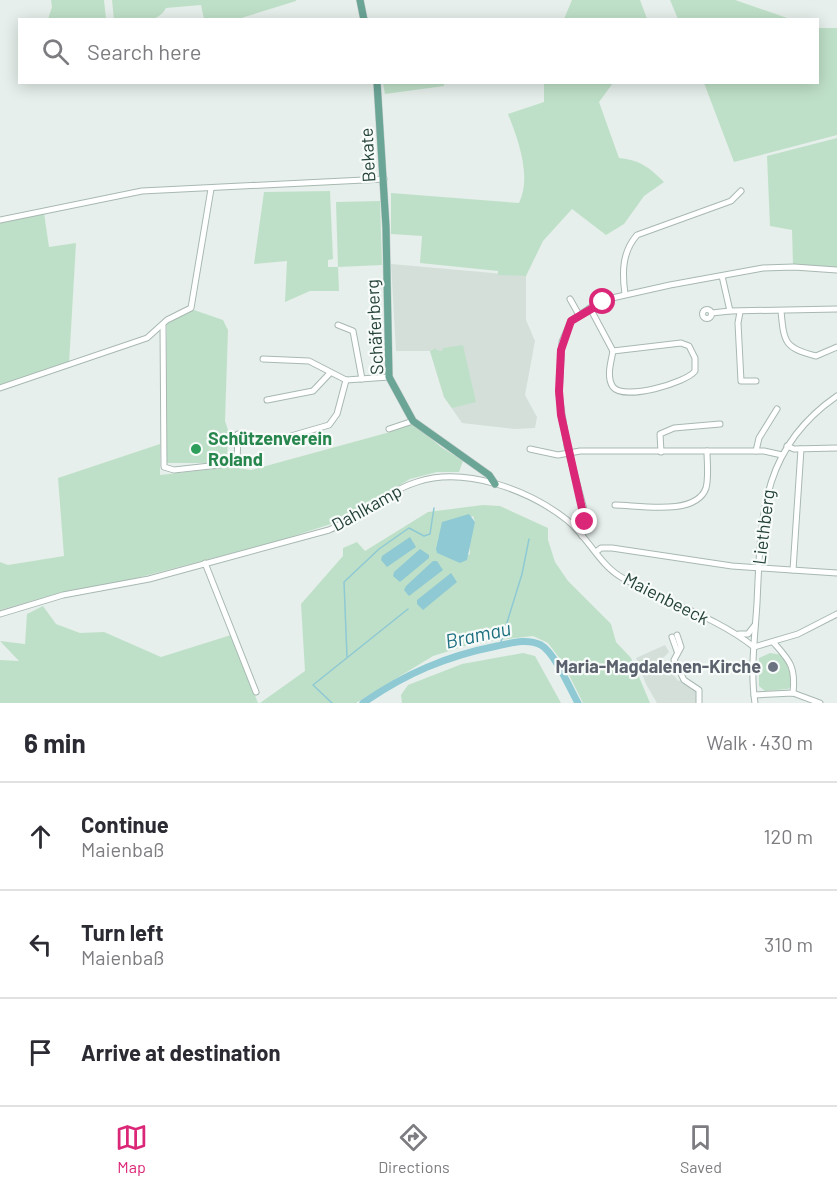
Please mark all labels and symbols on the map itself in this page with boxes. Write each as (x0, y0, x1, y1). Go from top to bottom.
street label: Bekate (355, 127, 379, 183)
street label: Schäferberg (361, 279, 387, 375)
route start (589, 288, 615, 314)
place label: Schützenverein Roland (208, 427, 332, 470)
marker: Schützenverein Roland (189, 442, 203, 456)
street label: Dahlkamp (328, 479, 406, 535)
street label: Liethberg (747, 488, 779, 566)
route end (571, 508, 597, 534)
street label: Maienbeeck (620, 567, 713, 629)
water label: Bramau (443, 615, 513, 653)
place label: Maria-Magdalenen-Kirche (555, 655, 761, 677)
marker: Maria-Magdalenen-Kirche (766, 660, 780, 674)

